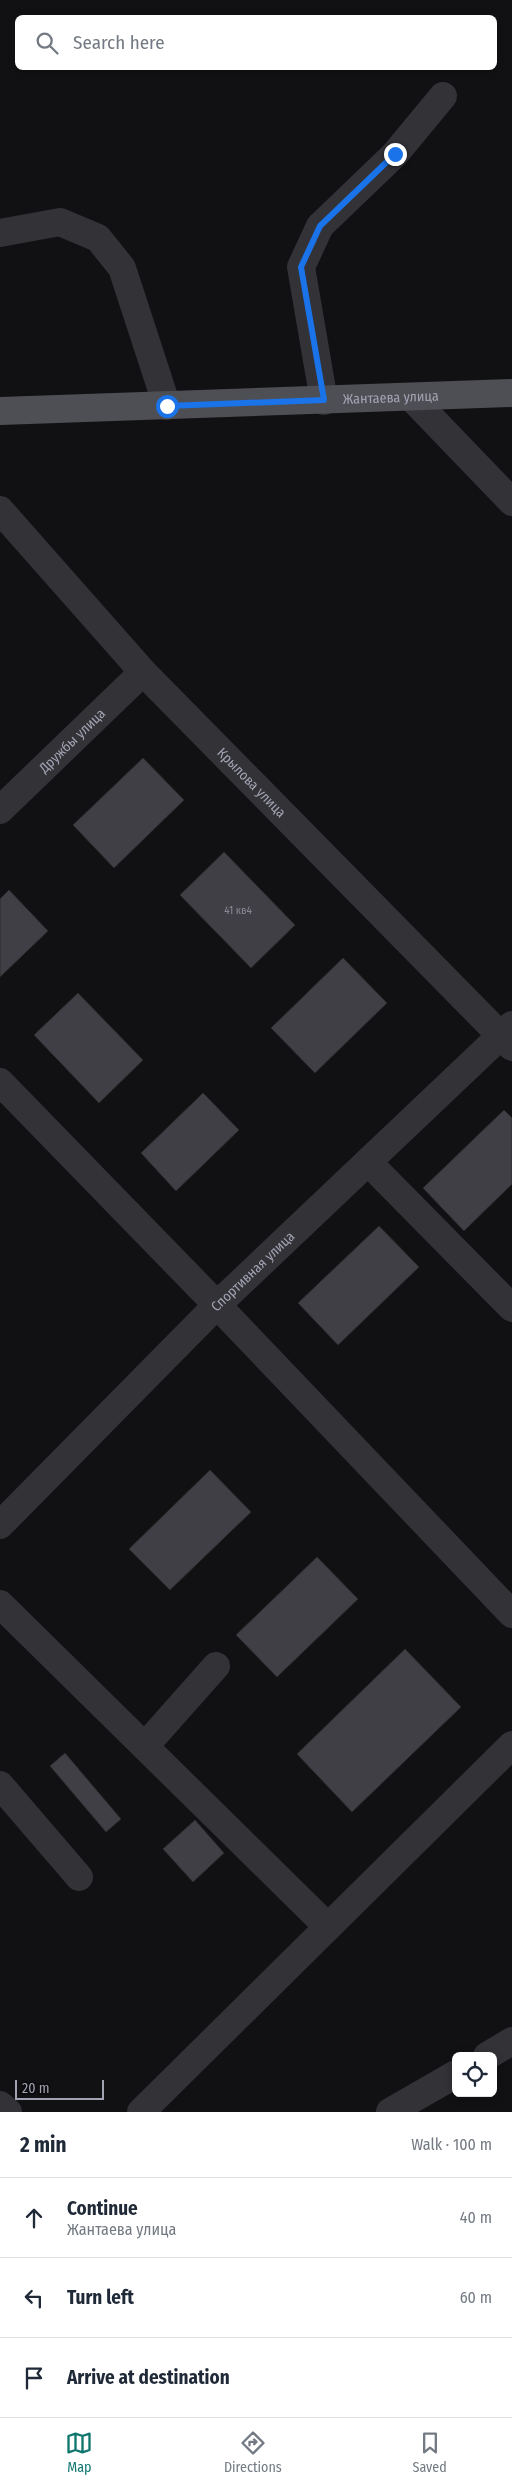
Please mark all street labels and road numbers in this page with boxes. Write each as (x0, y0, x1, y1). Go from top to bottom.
street label: Жантаева улица (343, 388, 439, 408)
street label: Дружбы улица (35, 705, 109, 777)
street label: Крылова улица (213, 744, 289, 821)
street label: Спортивная улица (207, 1228, 298, 1315)

